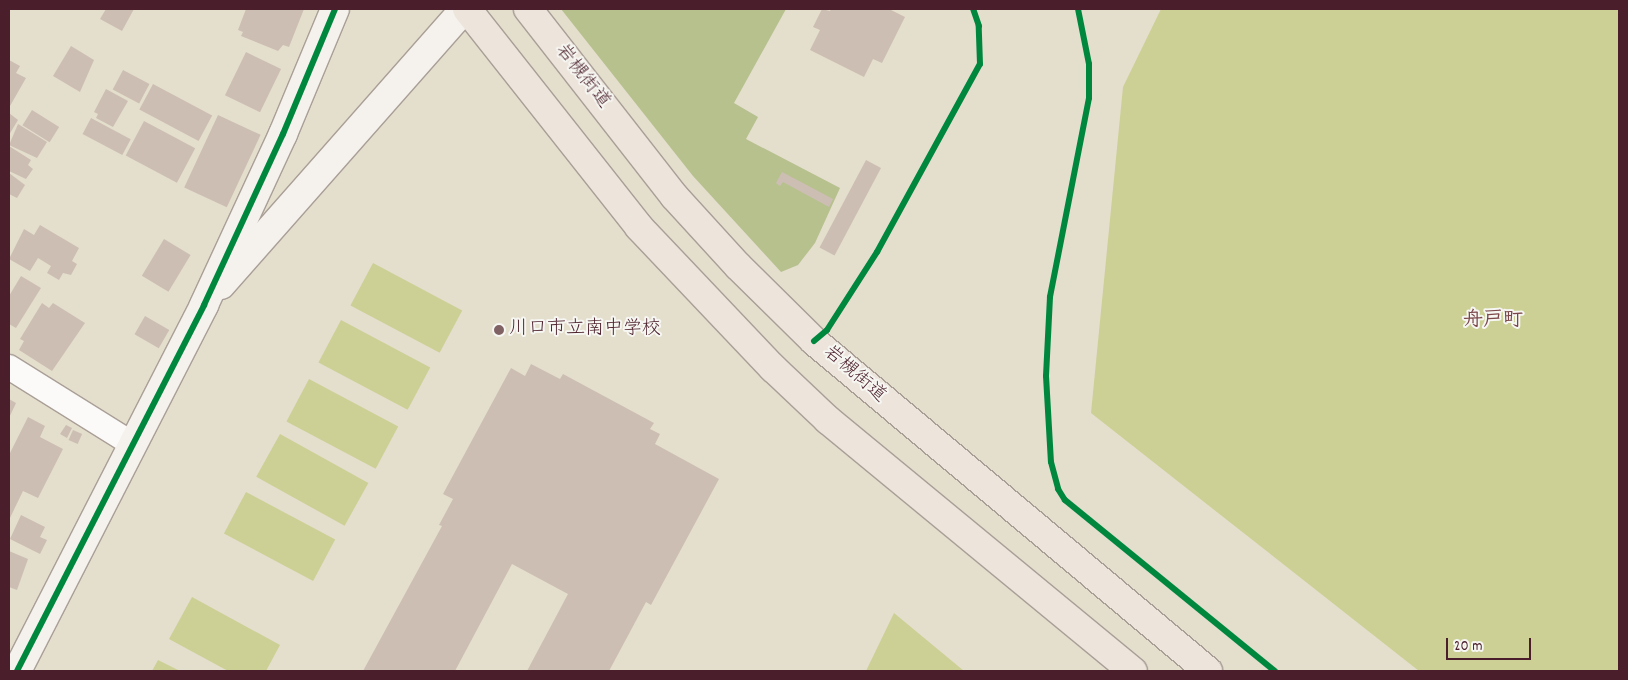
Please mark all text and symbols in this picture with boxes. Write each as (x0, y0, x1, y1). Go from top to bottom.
street label: 岩槻街道 (550, 40, 614, 114)
district label: 舟戸町 (1463, 309, 1523, 333)
place label: 川口市立南中学校 (509, 319, 661, 341)
marker: 川口市立南中学校 (493, 324, 505, 336)
street label: 岩槻街道 (818, 341, 890, 409)
scale bar (1448, 628, 1533, 660)
text: 20 m (1454, 636, 1482, 658)

